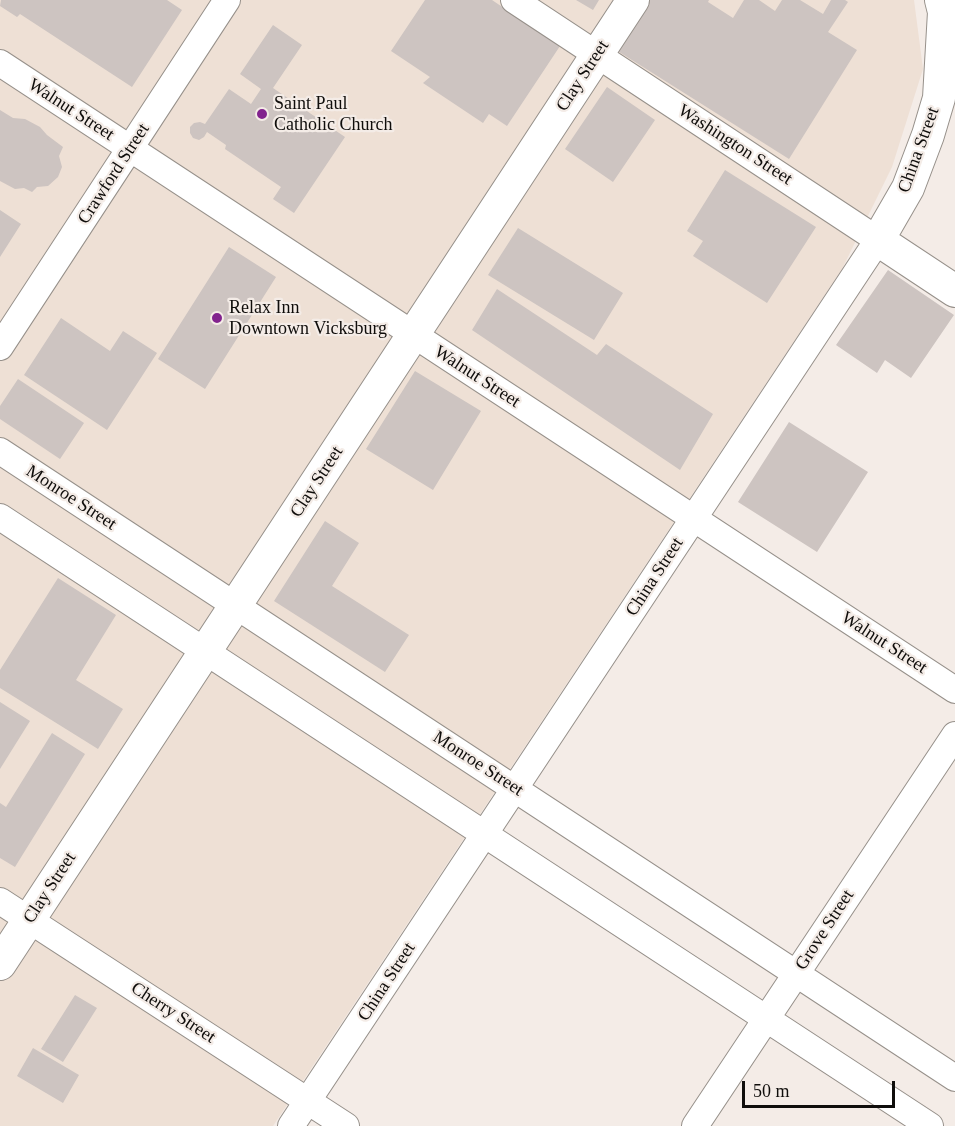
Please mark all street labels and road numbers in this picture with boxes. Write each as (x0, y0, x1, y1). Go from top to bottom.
street label: Clay Street (552, 36, 614, 116)
street label: Walnut Street (24, 74, 118, 146)
street label: Washington Street (674, 100, 796, 190)
street label: China Street (894, 104, 944, 196)
street label: Crawford Street (73, 120, 155, 228)
street label: Walnut Street (430, 341, 524, 413)
street label: Clay Street (286, 442, 348, 522)
street label: Monroe Street (22, 461, 120, 535)
street label: China Street (622, 534, 688, 620)
street label: Walnut Street (837, 607, 931, 679)
street label: Monroe Street (429, 727, 527, 801)
street label: Clay Street (19, 848, 81, 928)
street label: Grove Street (791, 886, 859, 974)
street label: China Street (354, 939, 420, 1025)
street label: Cherry Street (127, 978, 219, 1048)

